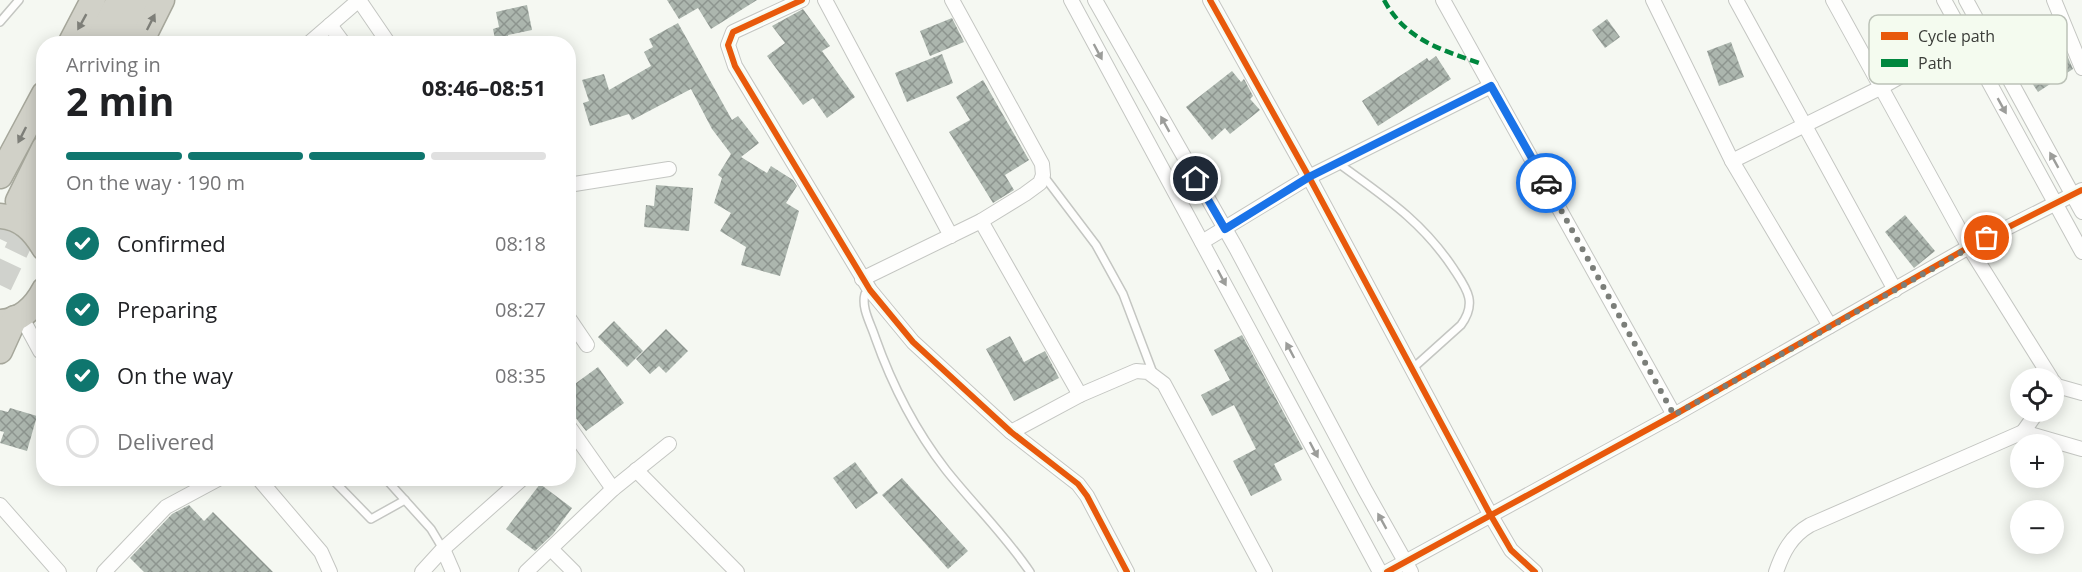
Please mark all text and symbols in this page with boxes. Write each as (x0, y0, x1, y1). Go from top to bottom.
one-way arrow (146, 13, 156, 30)
one-way arrow (76, 14, 87, 30)
legend (1869, 15, 2067, 84)
text: Cycle path (1918, 25, 1995, 47)
one-way arrow (1093, 43, 1103, 60)
text: Arriving in (66, 51, 161, 78)
text: Path (1918, 52, 1952, 74)
text: 08:46–08:51 (422, 72, 546, 102)
text: 2 min (66, 74, 174, 127)
one-way arrow (1997, 98, 2007, 115)
one-way arrow (1159, 116, 1170, 132)
one-way arrow (17, 127, 27, 144)
one-way arrow (2049, 152, 2059, 169)
pin (1170, 153, 1221, 204)
courier (1516, 153, 1576, 213)
icon: home (1179, 162, 1212, 195)
icon: car (1530, 167, 1563, 200)
text: On the way · 190 m (66, 169, 245, 196)
pin (1961, 212, 2012, 263)
icon: bag (1970, 221, 2003, 254)
icon: check (66, 227, 99, 260)
text: Confirmed (117, 228, 226, 258)
text: 08:18 (495, 230, 546, 257)
one-way arrow (1217, 270, 1227, 287)
icon: check (66, 293, 99, 326)
text: Preparing (117, 294, 217, 324)
text: 08:27 (495, 296, 546, 323)
one-way arrow (1285, 341, 1295, 358)
icon: check (66, 359, 99, 392)
text: On the way (117, 360, 233, 390)
text: 08:35 (495, 362, 546, 389)
map controls (2010, 368, 2064, 554)
button: locate (2010, 368, 2064, 422)
text: Delivered (117, 426, 215, 456)
button: + (2010, 434, 2064, 488)
one-way arrow (1309, 442, 1319, 459)
button: − (2010, 500, 2064, 554)
one-way arrow (1377, 513, 1388, 529)

